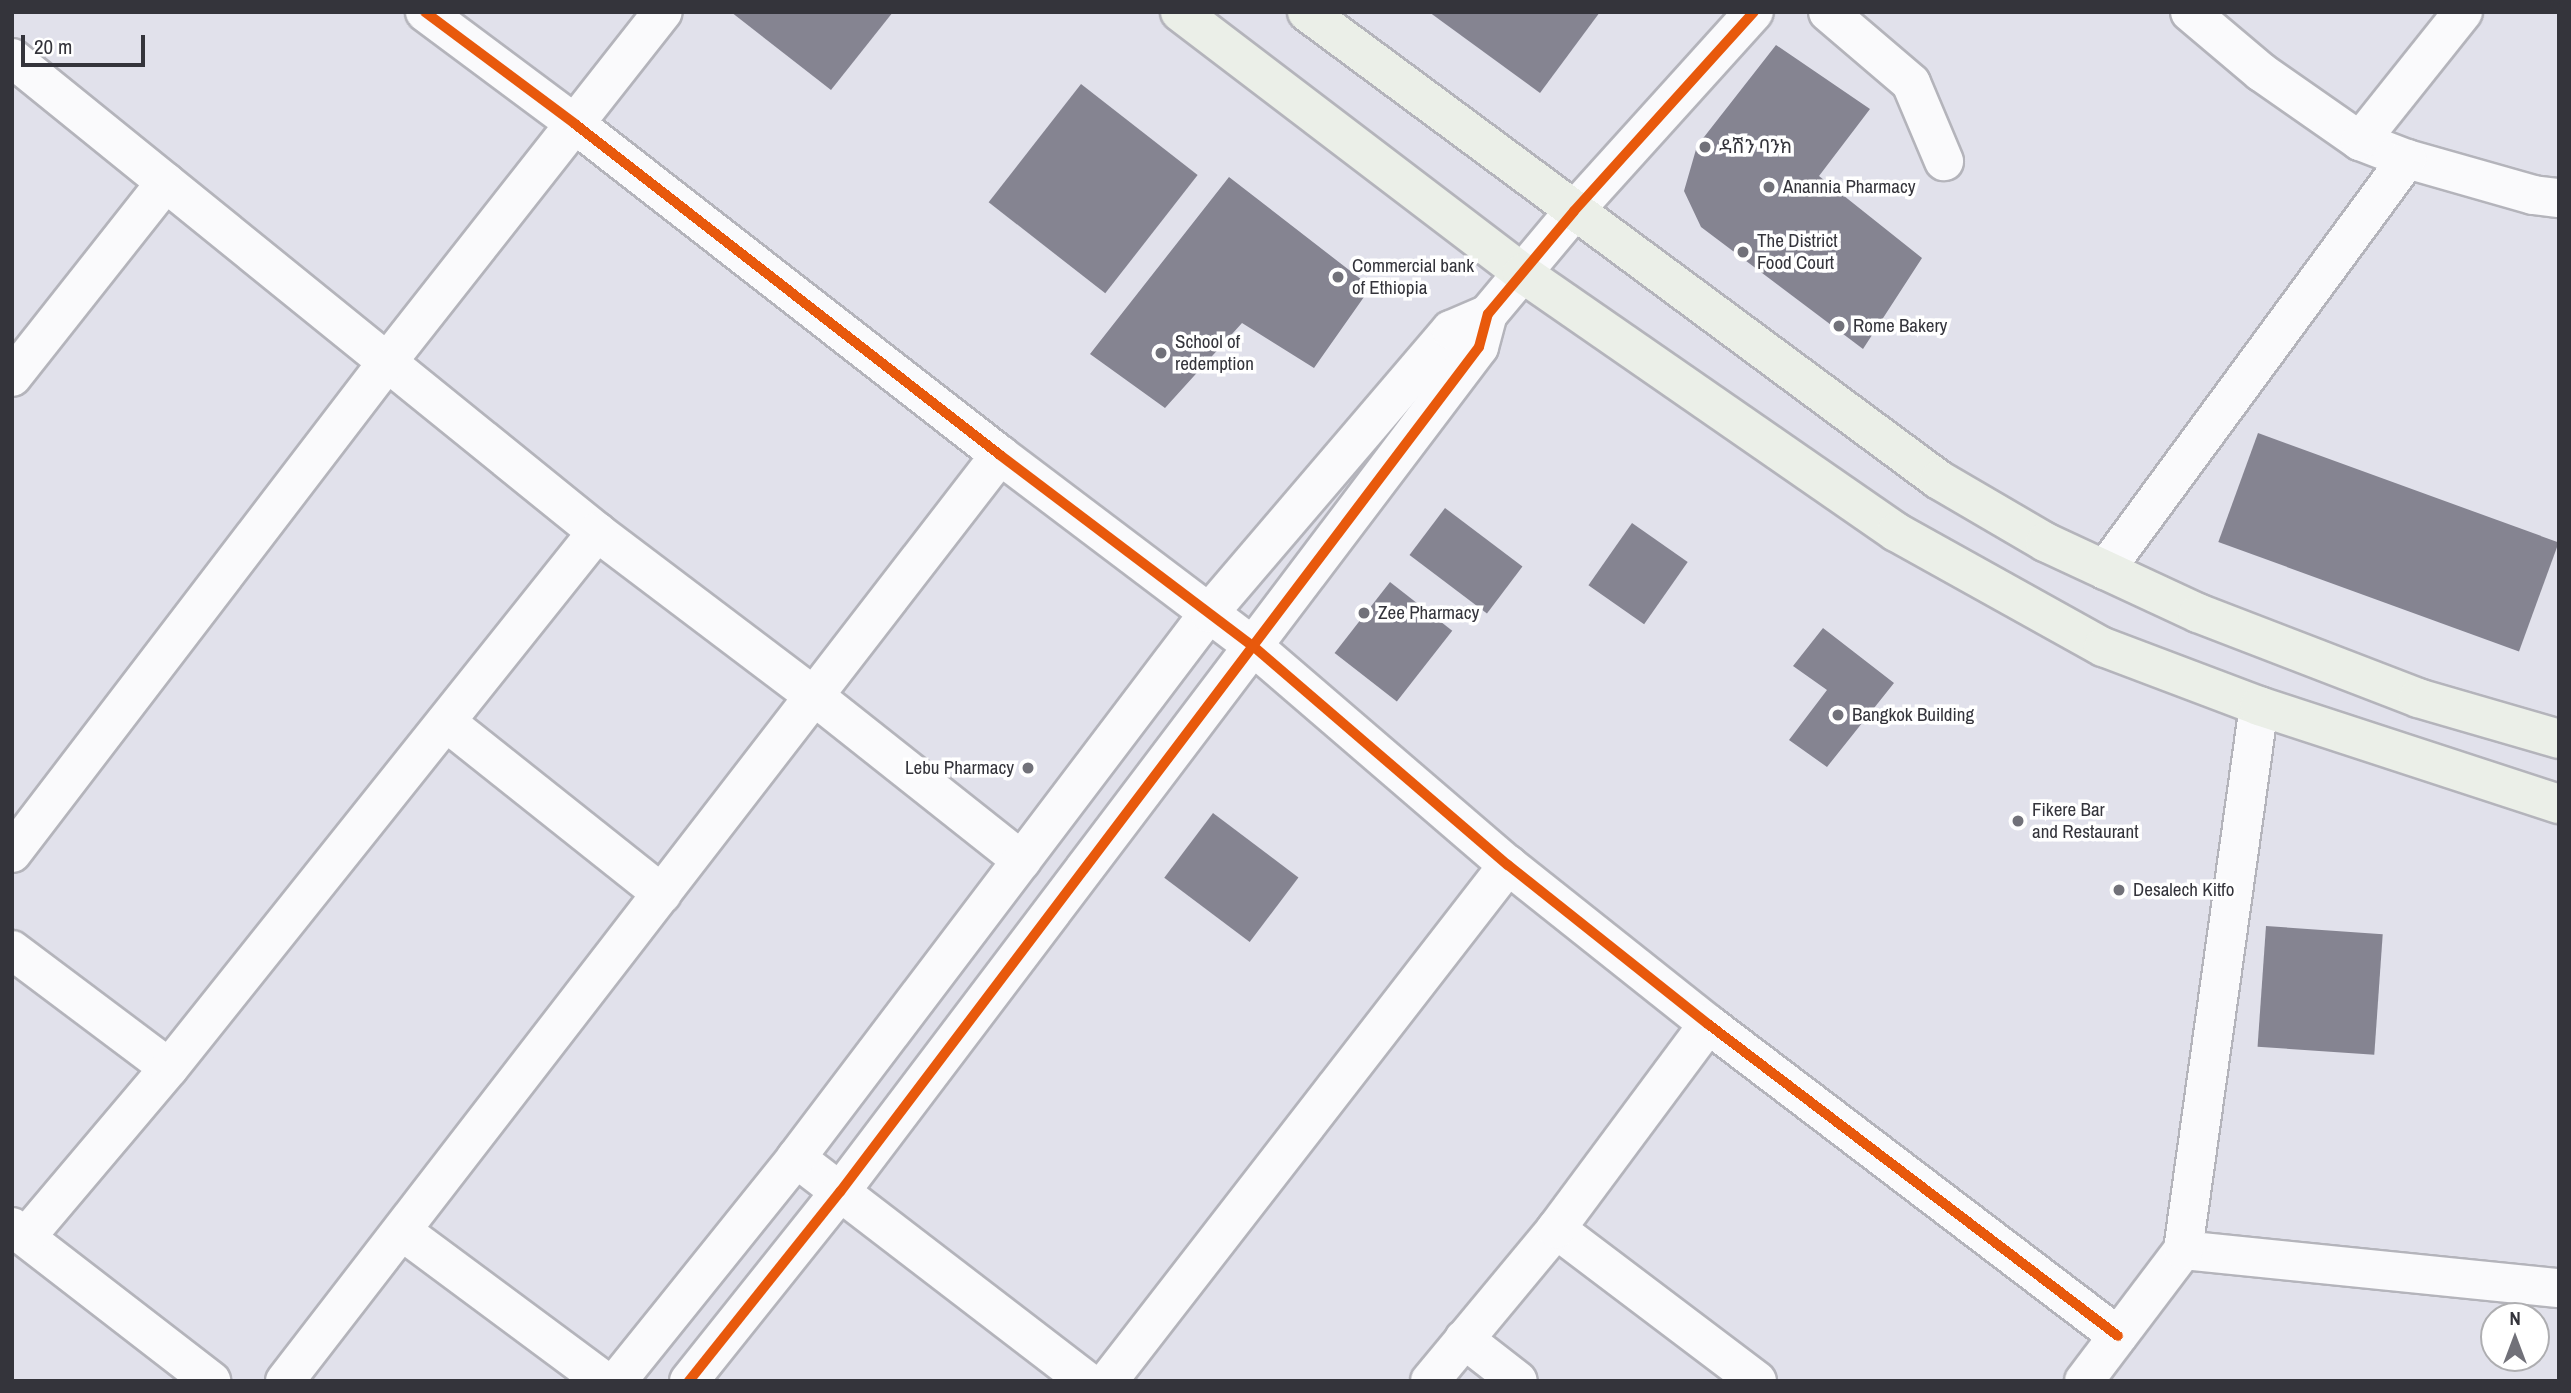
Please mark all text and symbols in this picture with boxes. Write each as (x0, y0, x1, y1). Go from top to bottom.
scale bar (24, 21, 149, 65)
text: 20 m (34, 32, 72, 61)
place label: ዳሽን ባንክ (1719, 136, 1792, 158)
marker: ዳሽን ባንክ (1697, 139, 1713, 155)
place label: Anannia Pharmacy (1783, 176, 1916, 198)
marker: Anannia Pharmacy (1761, 179, 1777, 195)
place label: The District Food Court (1757, 230, 1838, 274)
marker: The District Food Court (1735, 244, 1751, 260)
place label: Commercial bank of Ethiopia (1352, 255, 1474, 299)
marker: Commercial bank of Ethiopia (1330, 269, 1346, 285)
place label: Rome Bakery (1853, 315, 1947, 337)
marker: Rome Bakery (1831, 318, 1847, 334)
place label: School of redemption (1175, 331, 1254, 375)
marker: School of redemption (1153, 345, 1169, 361)
place label: Zee Pharmacy (1378, 602, 1479, 624)
marker: Zee Pharmacy (1356, 605, 1372, 621)
place label: Bangkok Building (1852, 704, 1974, 726)
marker: Bangkok Building (1830, 707, 1846, 723)
place label: Lebu Pharmacy (905, 757, 1014, 779)
marker: Lebu Pharmacy (1020, 760, 1036, 776)
place label: Fikere Bar and Restaurant (2032, 799, 2139, 843)
marker: Fikere Bar and Restaurant (2010, 813, 2026, 829)
place label: Desalech Kitfo (2133, 879, 2234, 901)
marker: Desalech Kitfo (2111, 882, 2127, 898)
north arrow (2480, 1302, 2550, 1372)
text: N (2509, 1305, 2521, 1331)

